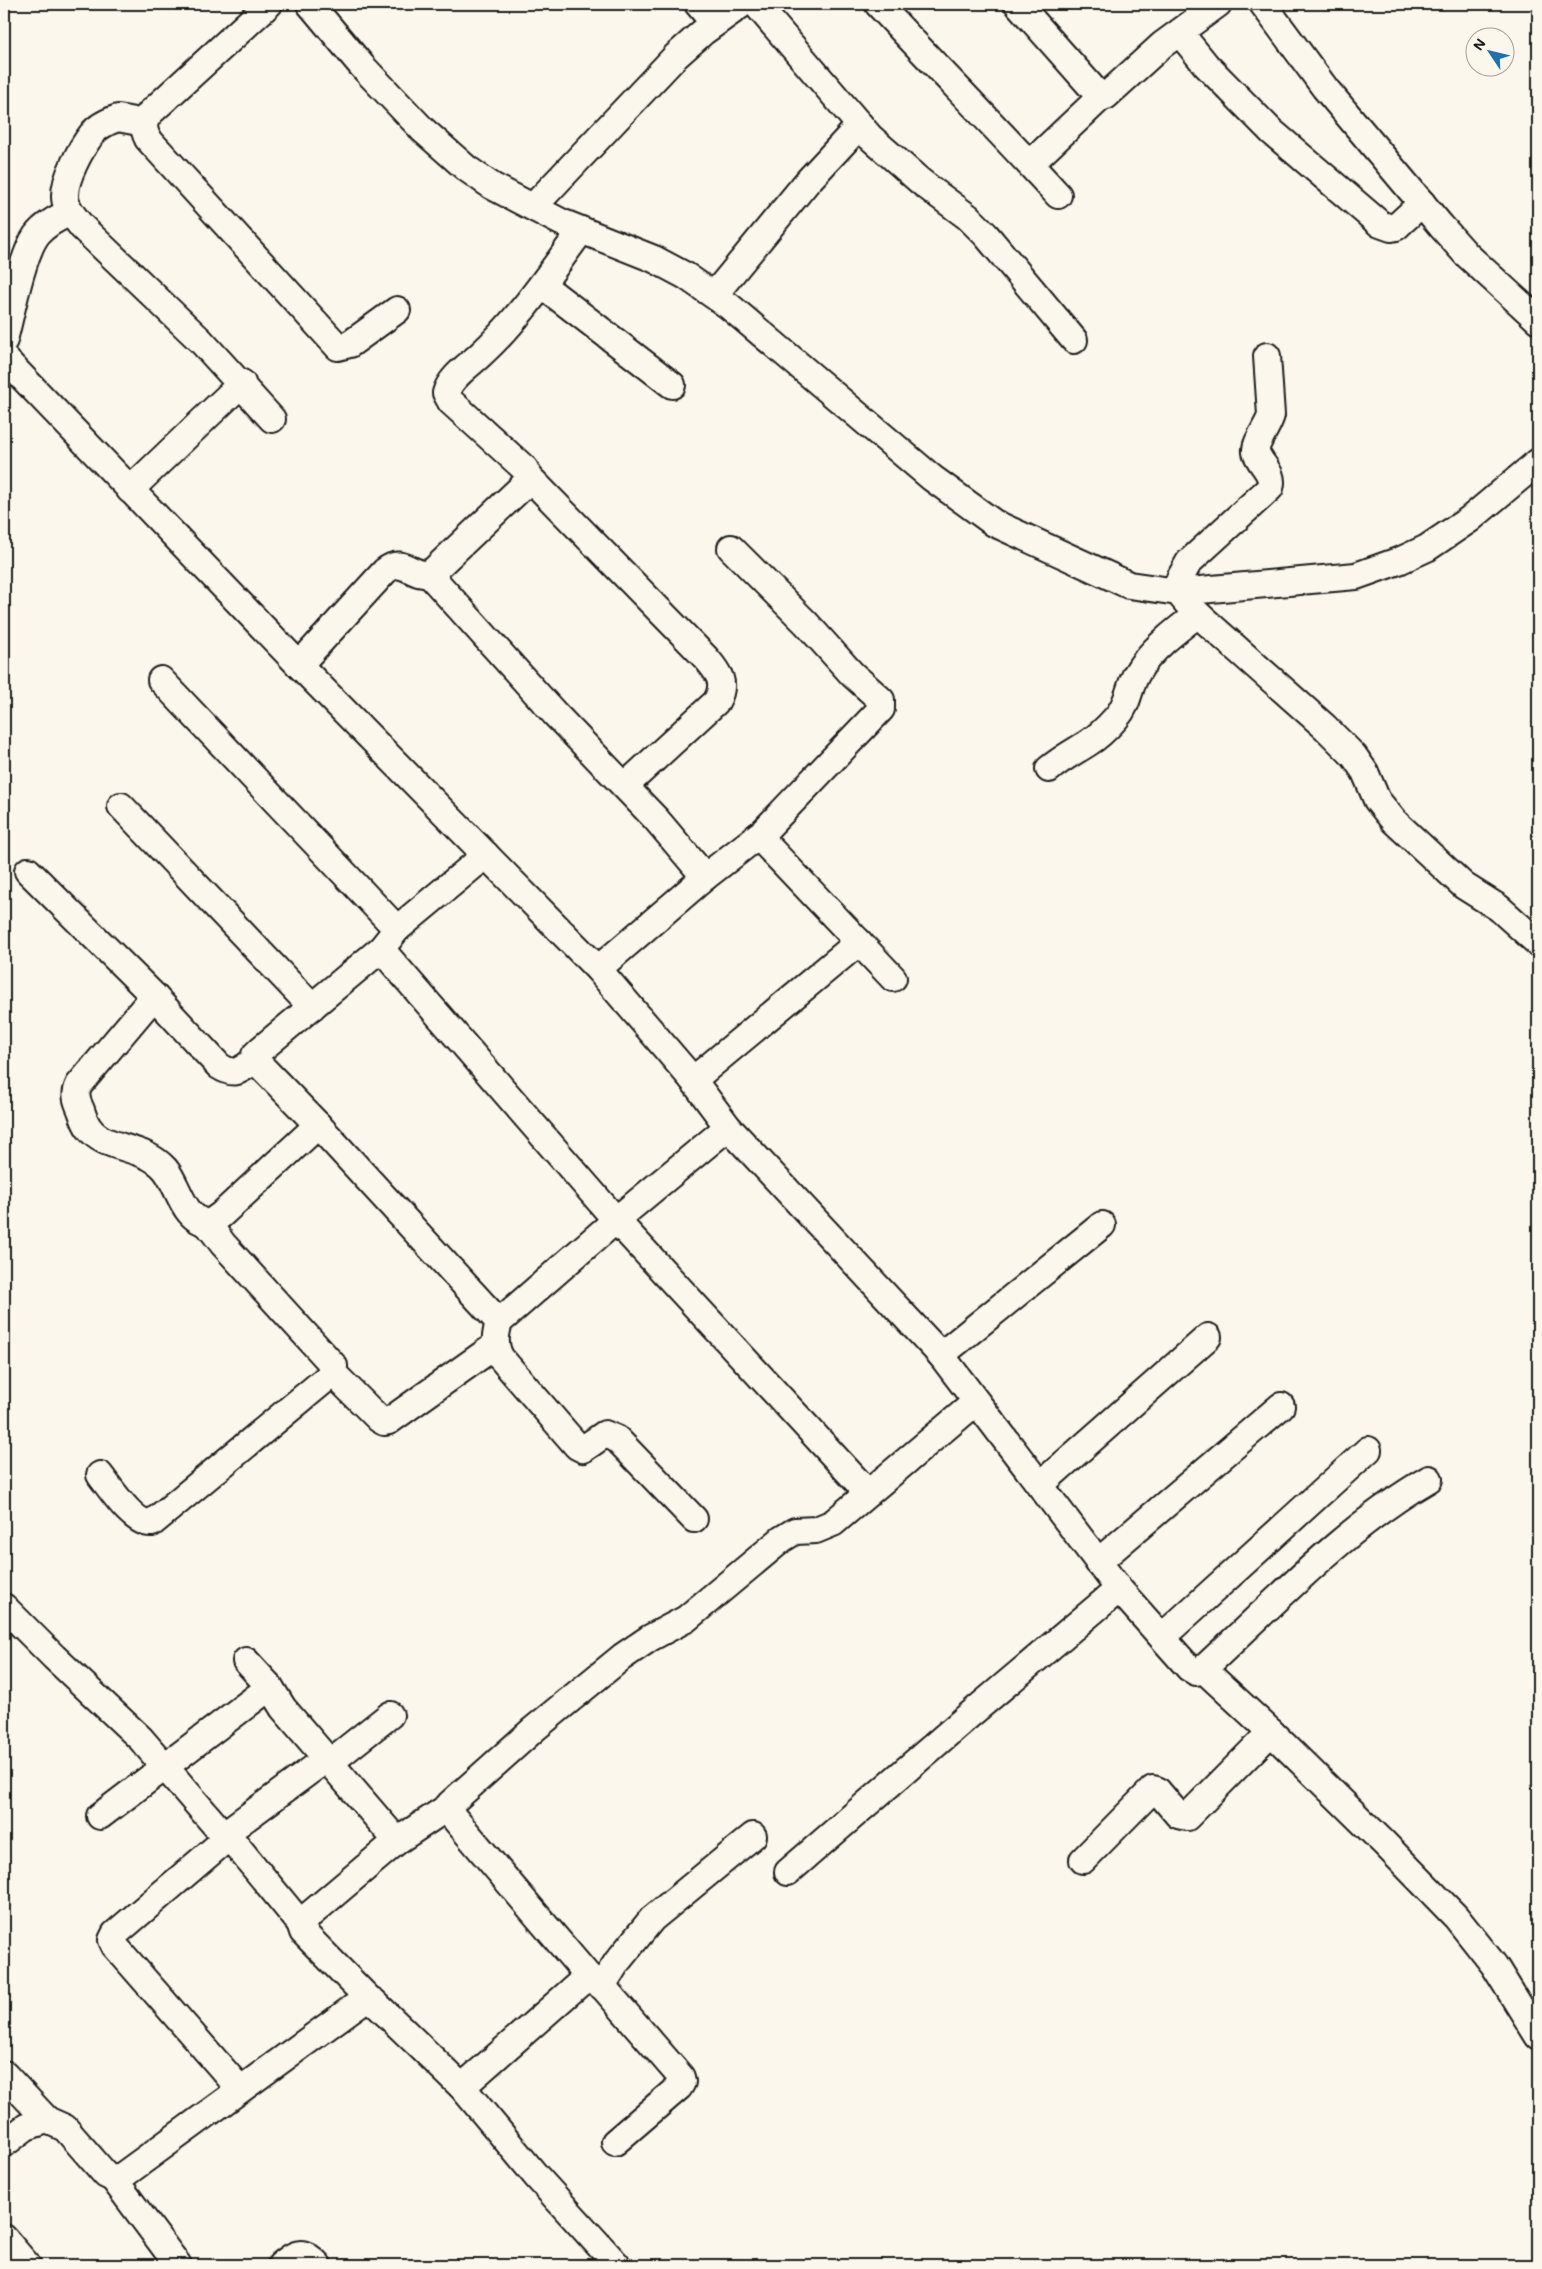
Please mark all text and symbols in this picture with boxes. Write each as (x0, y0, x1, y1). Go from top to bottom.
north arrow (1464, 28, 1514, 78)
text: N (1468, 34, 1490, 54)

